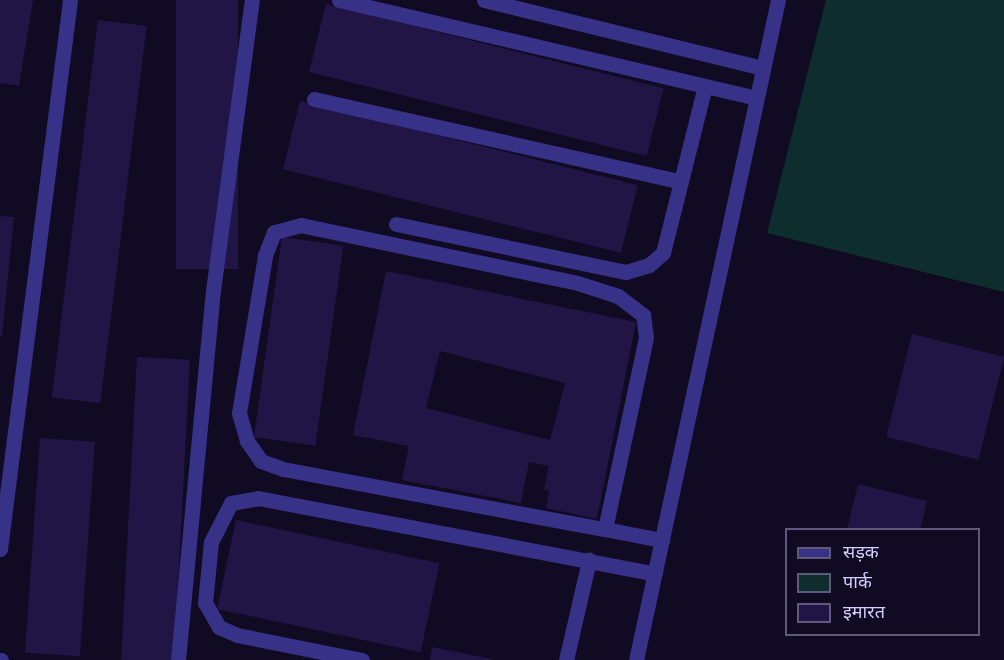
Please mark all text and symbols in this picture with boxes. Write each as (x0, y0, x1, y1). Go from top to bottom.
legend (785, 528, 980, 636)
text: सड़क (843, 544, 879, 562)
text: पार्क (843, 574, 872, 592)
text: इमारत (843, 604, 885, 622)

